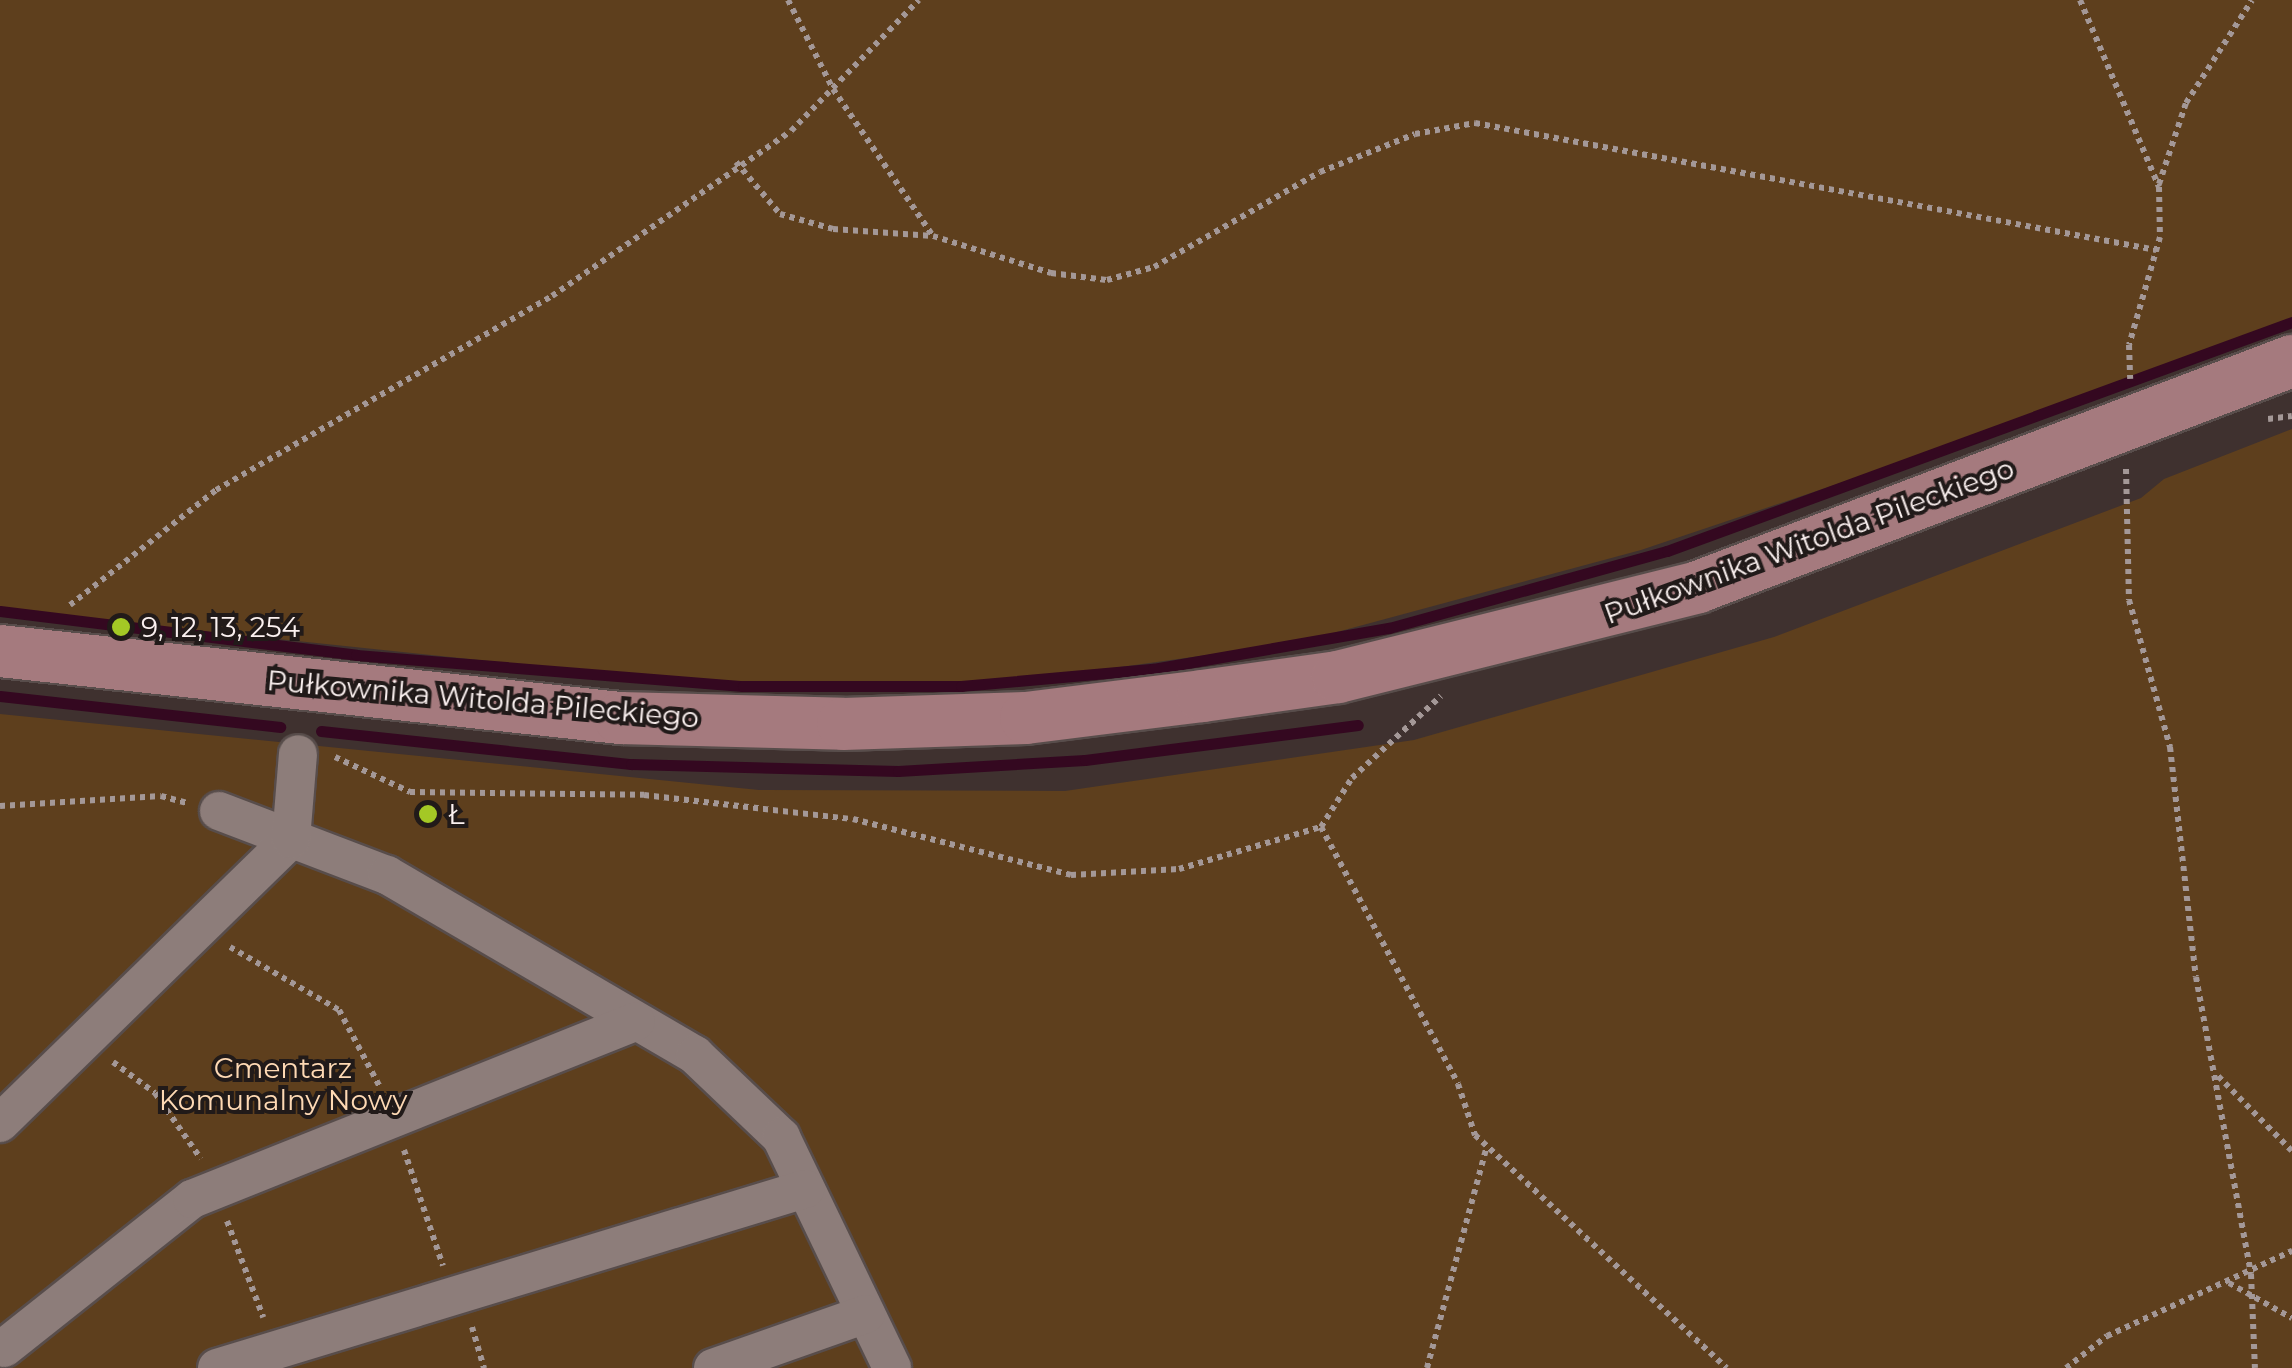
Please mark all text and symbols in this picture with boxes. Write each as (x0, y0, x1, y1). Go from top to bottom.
street label: Pułkownika Witolda Pileckiego (1600, 451, 2018, 631)
place label: 9, 12, 13, 254 (141, 610, 300, 644)
marker: 9, 12, 13, 254 (110, 616, 132, 638)
street label: Pułkownika Witolda Pileckiego (266, 663, 700, 735)
place label: Ł (448, 797, 465, 831)
marker: Ł (417, 803, 439, 825)
park label: Cmentarz Komunalny Nowy (159, 1051, 407, 1117)

